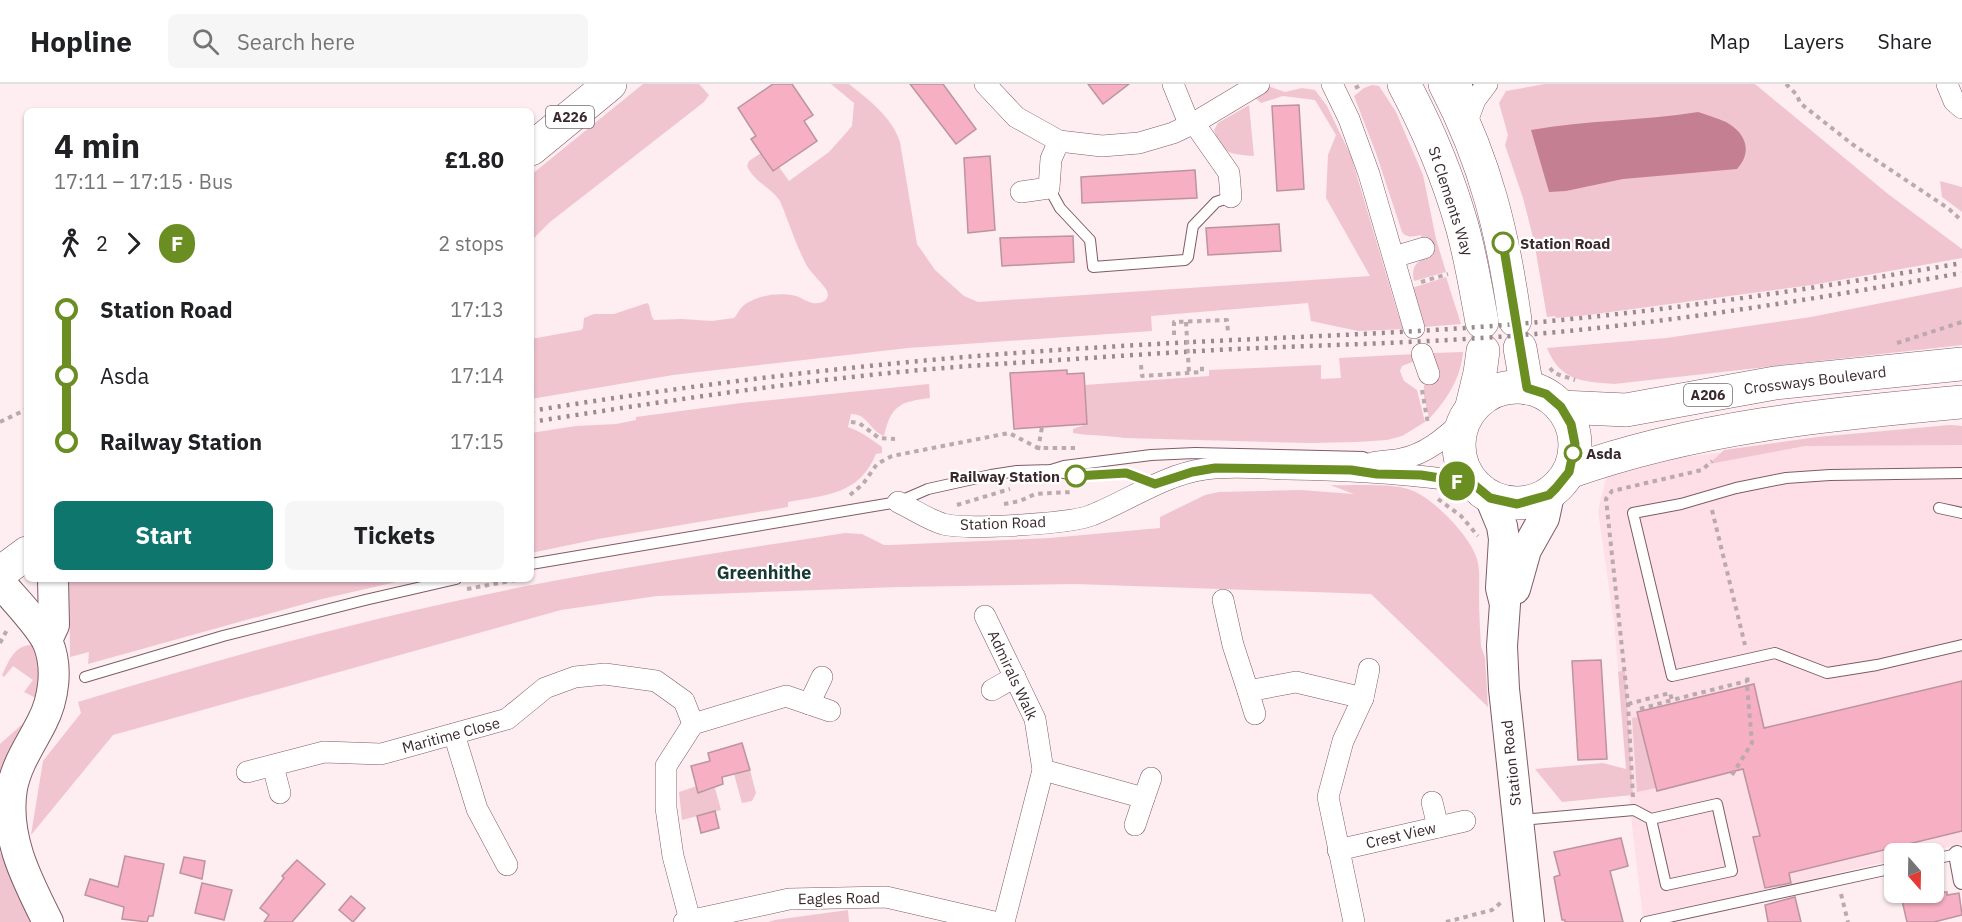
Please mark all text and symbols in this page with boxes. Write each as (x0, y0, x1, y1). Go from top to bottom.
search box (168, 14, 588, 68)
text: Hopline (30, 23, 132, 60)
icon: search (189, 25, 222, 58)
text: Search here (237, 27, 355, 56)
text: Map (1710, 27, 1750, 55)
text: Layers (1783, 27, 1845, 55)
text: Share (1878, 27, 1932, 55)
road number: A226 (546, 106, 594, 128)
text: 4 min (54, 124, 140, 167)
street label: St Clements Way (1424, 144, 1478, 259)
text: £1.80 (445, 145, 504, 174)
text: 17:11 – 17:15 · Bus (54, 168, 233, 195)
icon: walk (54, 227, 87, 260)
icon: forward (117, 227, 150, 260)
text: F (171, 229, 183, 257)
text: 2 (96, 230, 108, 257)
text: 2 stops (438, 230, 504, 257)
marker: Station Road (1492, 232, 1514, 254)
place label: Station Road (1520, 234, 1610, 253)
text: Station Road (100, 295, 233, 324)
text: 17:13 (450, 296, 504, 323)
text: Asda (100, 361, 149, 390)
text: 17:14 (450, 362, 504, 389)
street label: Crossways Boulevard (1743, 362, 1887, 398)
road number: A206 (1684, 384, 1732, 406)
text: Railway Station (100, 427, 262, 456)
text: 17:15 (450, 428, 504, 455)
marker: Asda (1564, 444, 1582, 462)
place label: Asda (1586, 444, 1622, 463)
line badge: F (1438, 462, 1476, 500)
marker: Railway Station (1065, 465, 1087, 487)
place label: Railway Station (949, 467, 1060, 486)
text: F (1451, 467, 1463, 495)
button: Start (54, 501, 273, 570)
button: Tickets (285, 501, 504, 570)
street label: Station Road (960, 512, 1046, 534)
district label: Greenhithe (717, 561, 811, 584)
street label: Admirals Walk (984, 627, 1042, 723)
street label: Maritime Close (400, 713, 502, 757)
street label: Station Road (1497, 719, 1525, 807)
street label: Crest View (1364, 818, 1438, 852)
north arrow (1884, 843, 1944, 903)
map controls (1884, 843, 1944, 903)
street label: Eagles Road (798, 888, 880, 908)

